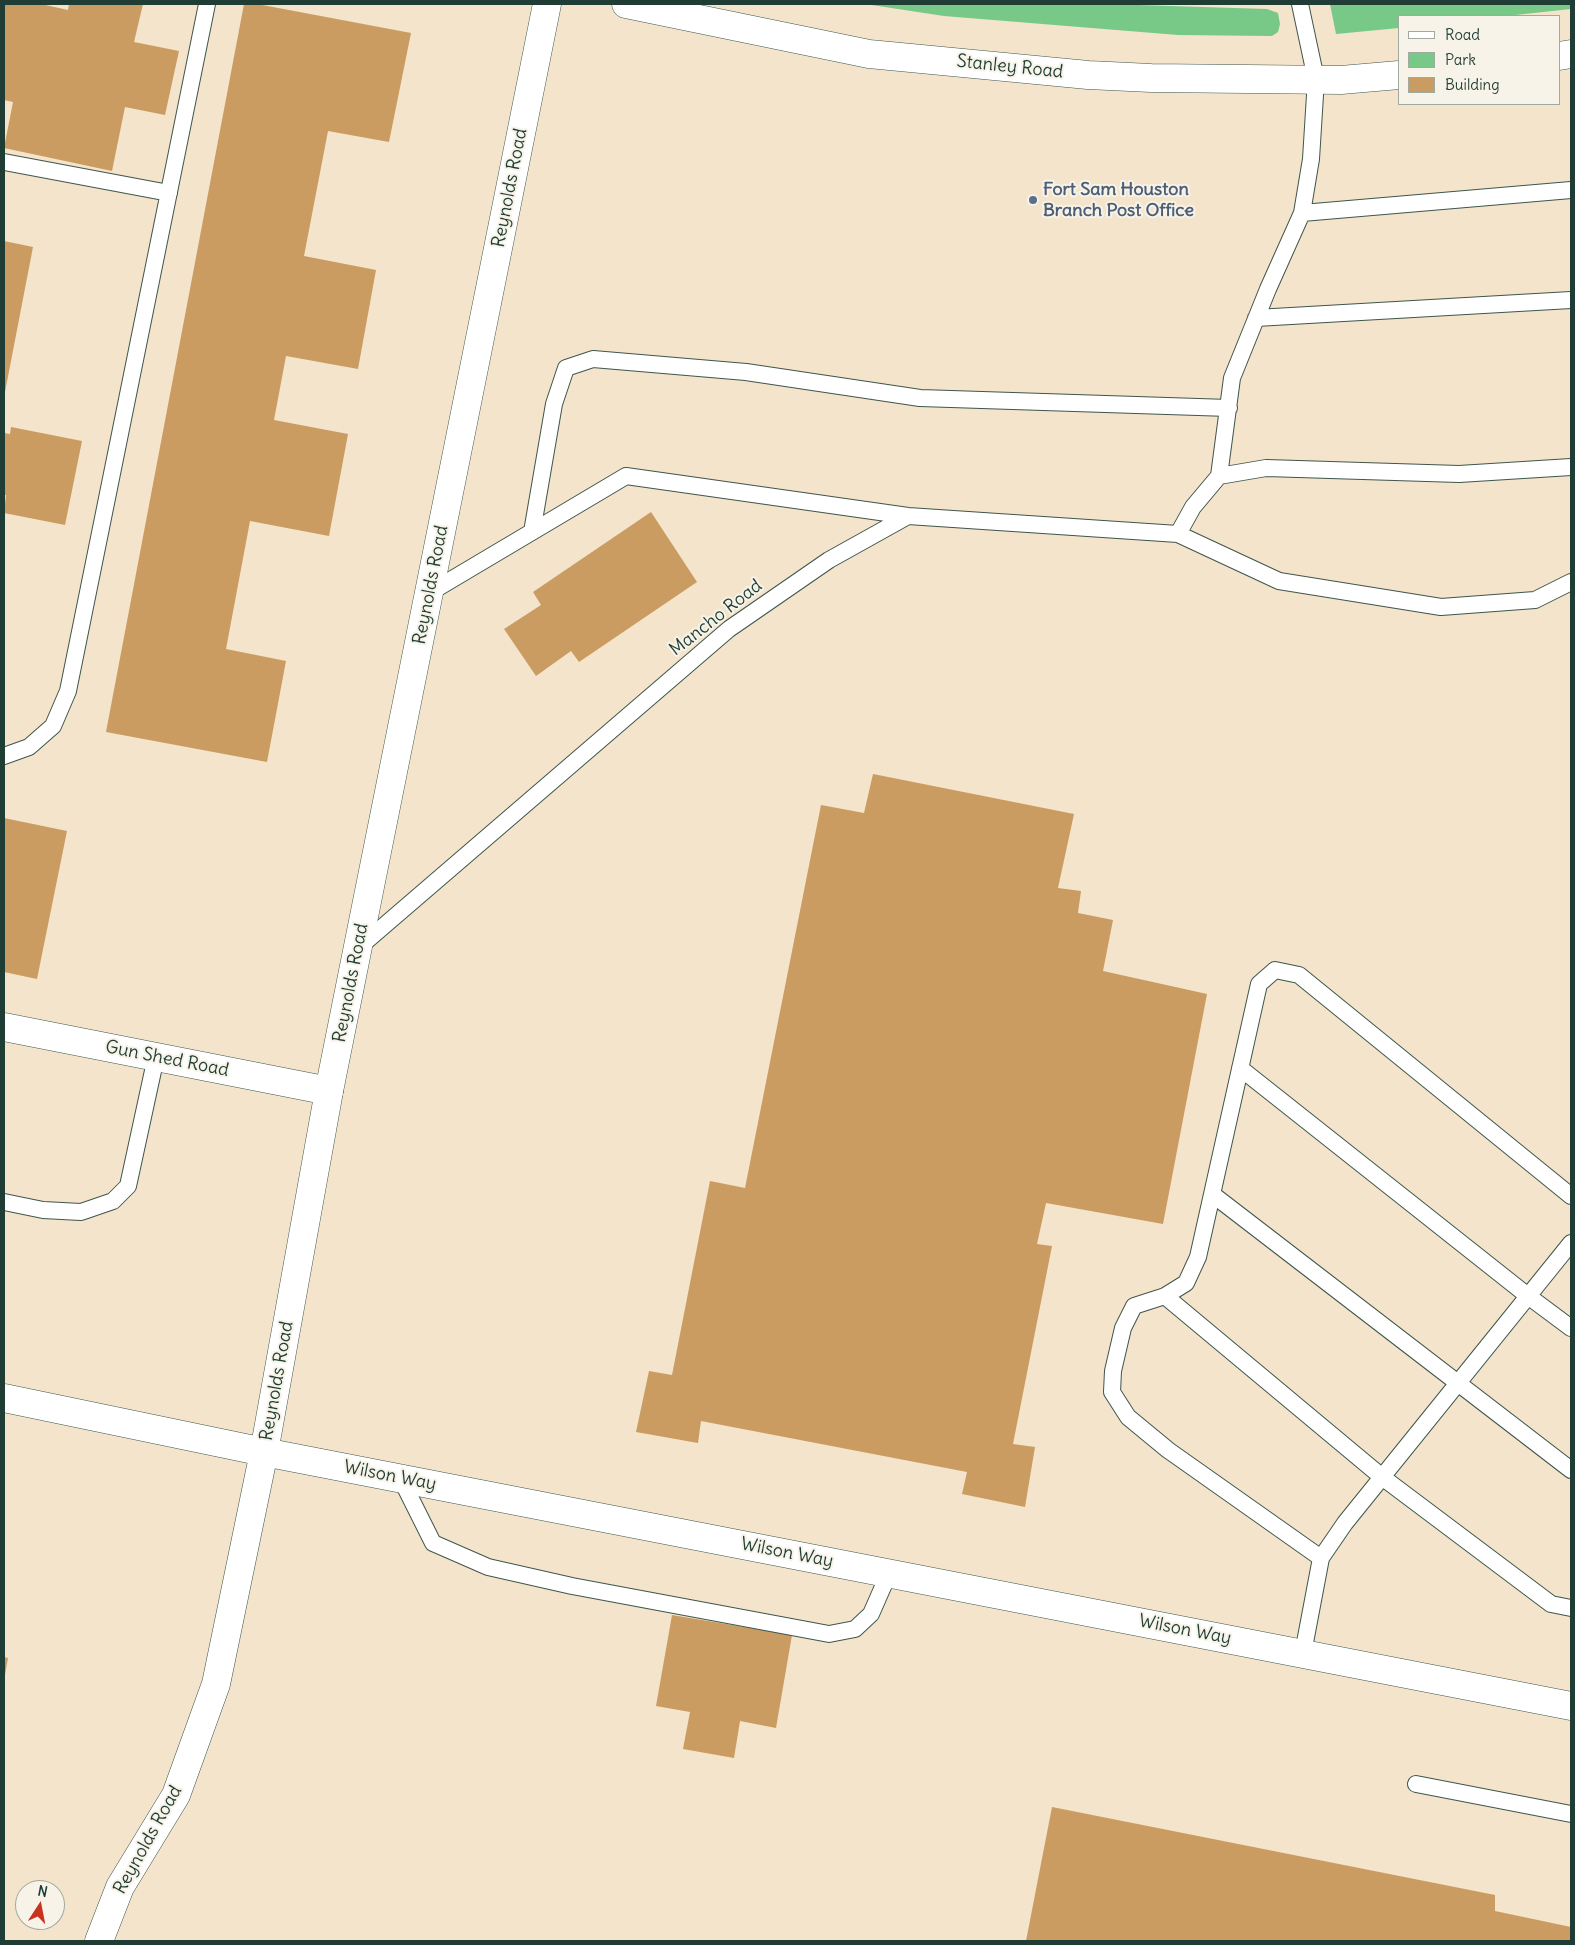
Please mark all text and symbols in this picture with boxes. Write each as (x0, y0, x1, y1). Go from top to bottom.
legend (1398, 15, 1560, 105)
text: Road (1445, 25, 1480, 44)
text: Park (1445, 50, 1476, 69)
street label: Stanley Road (956, 51, 1064, 83)
text: Building (1445, 75, 1500, 94)
street label: Reynolds Road (488, 127, 532, 249)
place label: Fort Sam Houston Branch Post Office (1043, 179, 1194, 222)
marker: Fort Sam Houston Branch Post Office (1027, 194, 1039, 206)
street label: Reynolds Road (409, 524, 453, 646)
street label: Mancho Road (665, 575, 767, 661)
street label: Reynolds Road (329, 922, 373, 1044)
street label: Gun Shed Road (103, 1036, 231, 1082)
street label: Reynolds Road (256, 1320, 298, 1442)
street label: Wilson Way (342, 1456, 438, 1496)
street label: Wilson Way (739, 1533, 835, 1573)
street label: Wilson Way (1137, 1610, 1233, 1650)
street label: Reynolds Road (109, 1782, 187, 1898)
north arrow (15, 1880, 65, 1930)
text: N (36, 1881, 49, 1901)

